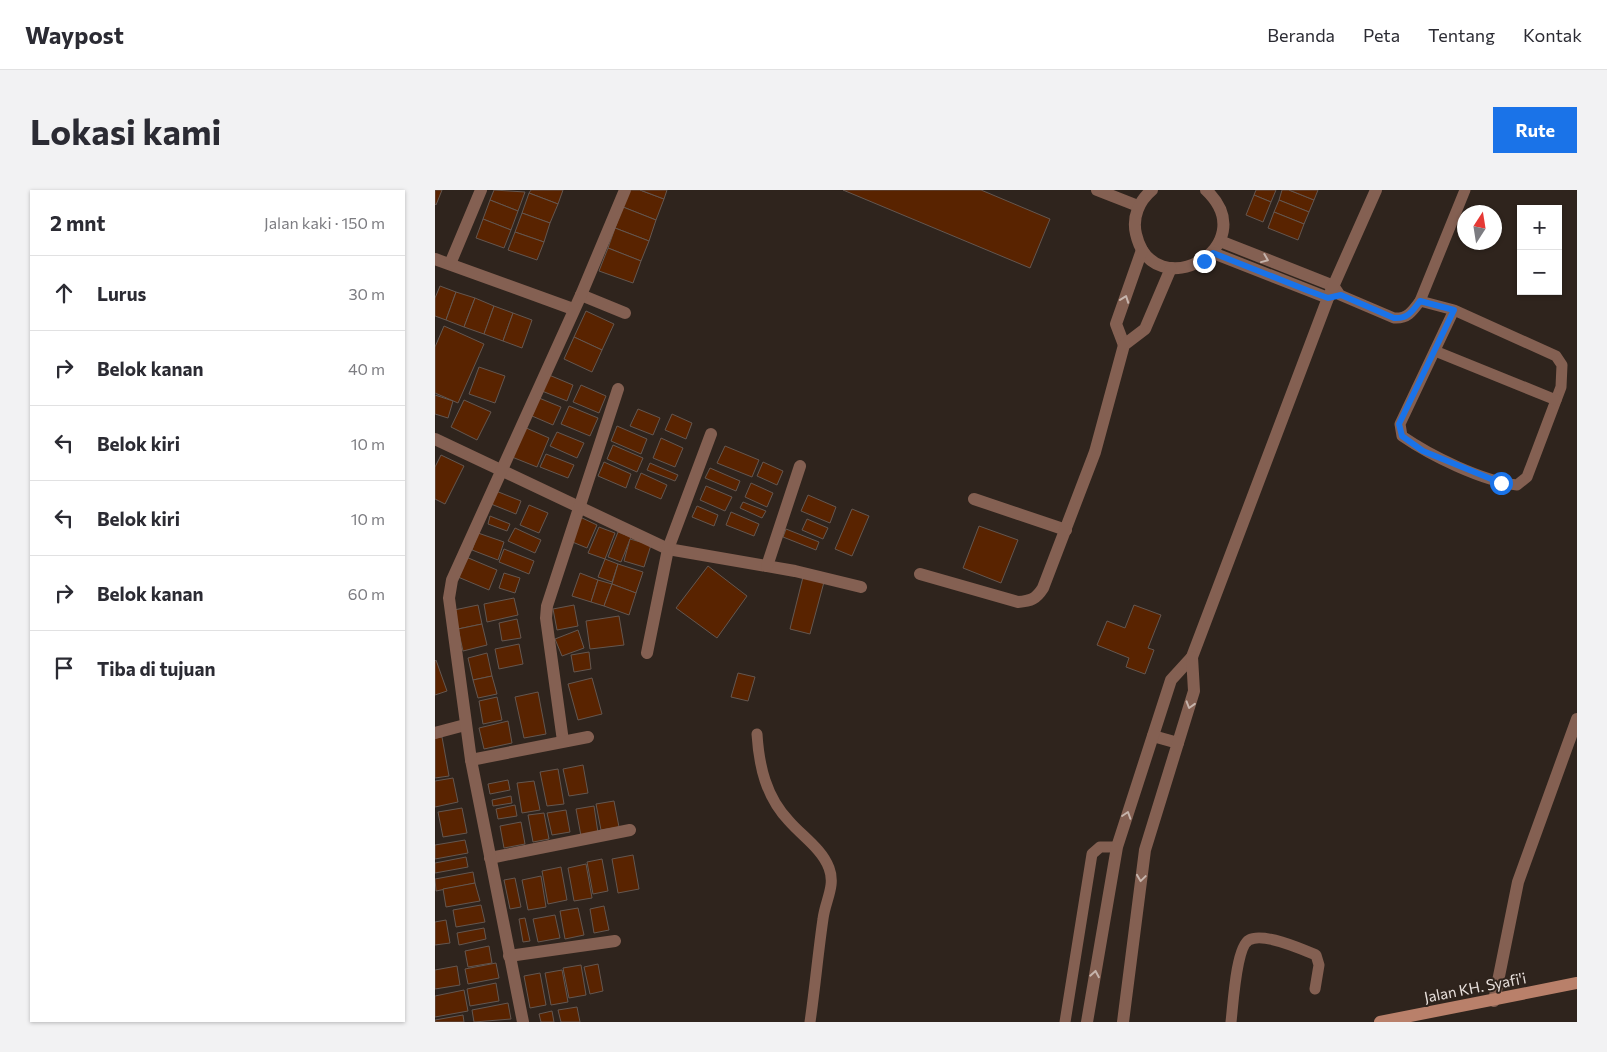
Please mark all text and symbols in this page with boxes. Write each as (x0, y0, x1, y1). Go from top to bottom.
text: Waypost (25, 20, 124, 49)
text: Beranda (1267, 24, 1335, 46)
text: Peta (1363, 24, 1400, 46)
text: Tentang (1428, 24, 1495, 46)
text: Kontak (1523, 24, 1582, 46)
button: Rute (1493, 107, 1577, 153)
text: Lokasi kami (30, 109, 221, 152)
north arrow (1457, 205, 1502, 250)
map controls (1517, 205, 1562, 295)
button: + (1517, 205, 1562, 250)
text: 2 mnt (50, 210, 105, 235)
text: Jalan kaki · 150 m (264, 213, 385, 232)
route end (1193, 250, 1216, 273)
button: − (1517, 250, 1562, 295)
one-way arrow (1260, 253, 1269, 263)
icon: ahead (50, 279, 78, 307)
text: Lurus (97, 282, 146, 305)
text: 30 m (348, 284, 385, 303)
one-way arrow (1119, 295, 1129, 304)
icon: right (50, 354, 78, 382)
text: Belok kanan (97, 357, 204, 380)
text: 40 m (348, 359, 385, 378)
icon: left (50, 429, 78, 457)
text: Belok kiri (97, 432, 180, 455)
text: 10 m (351, 434, 385, 453)
route start (1490, 472, 1513, 495)
icon: left (50, 504, 78, 532)
text: Belok kiri (97, 507, 180, 530)
text: 10 m (351, 509, 385, 528)
icon: right (50, 579, 78, 607)
text: Belok kanan (97, 582, 204, 605)
text: 60 m (348, 584, 385, 603)
icon: arrive (50, 654, 78, 682)
text: Tiba di tujuan (97, 657, 215, 680)
one-way arrow (1185, 700, 1195, 709)
one-way arrow (1121, 811, 1131, 820)
one-way arrow (1137, 874, 1147, 882)
street label: Jalan KH. Syafi'i (1422, 968, 1528, 1006)
one-way arrow (1090, 970, 1100, 978)

